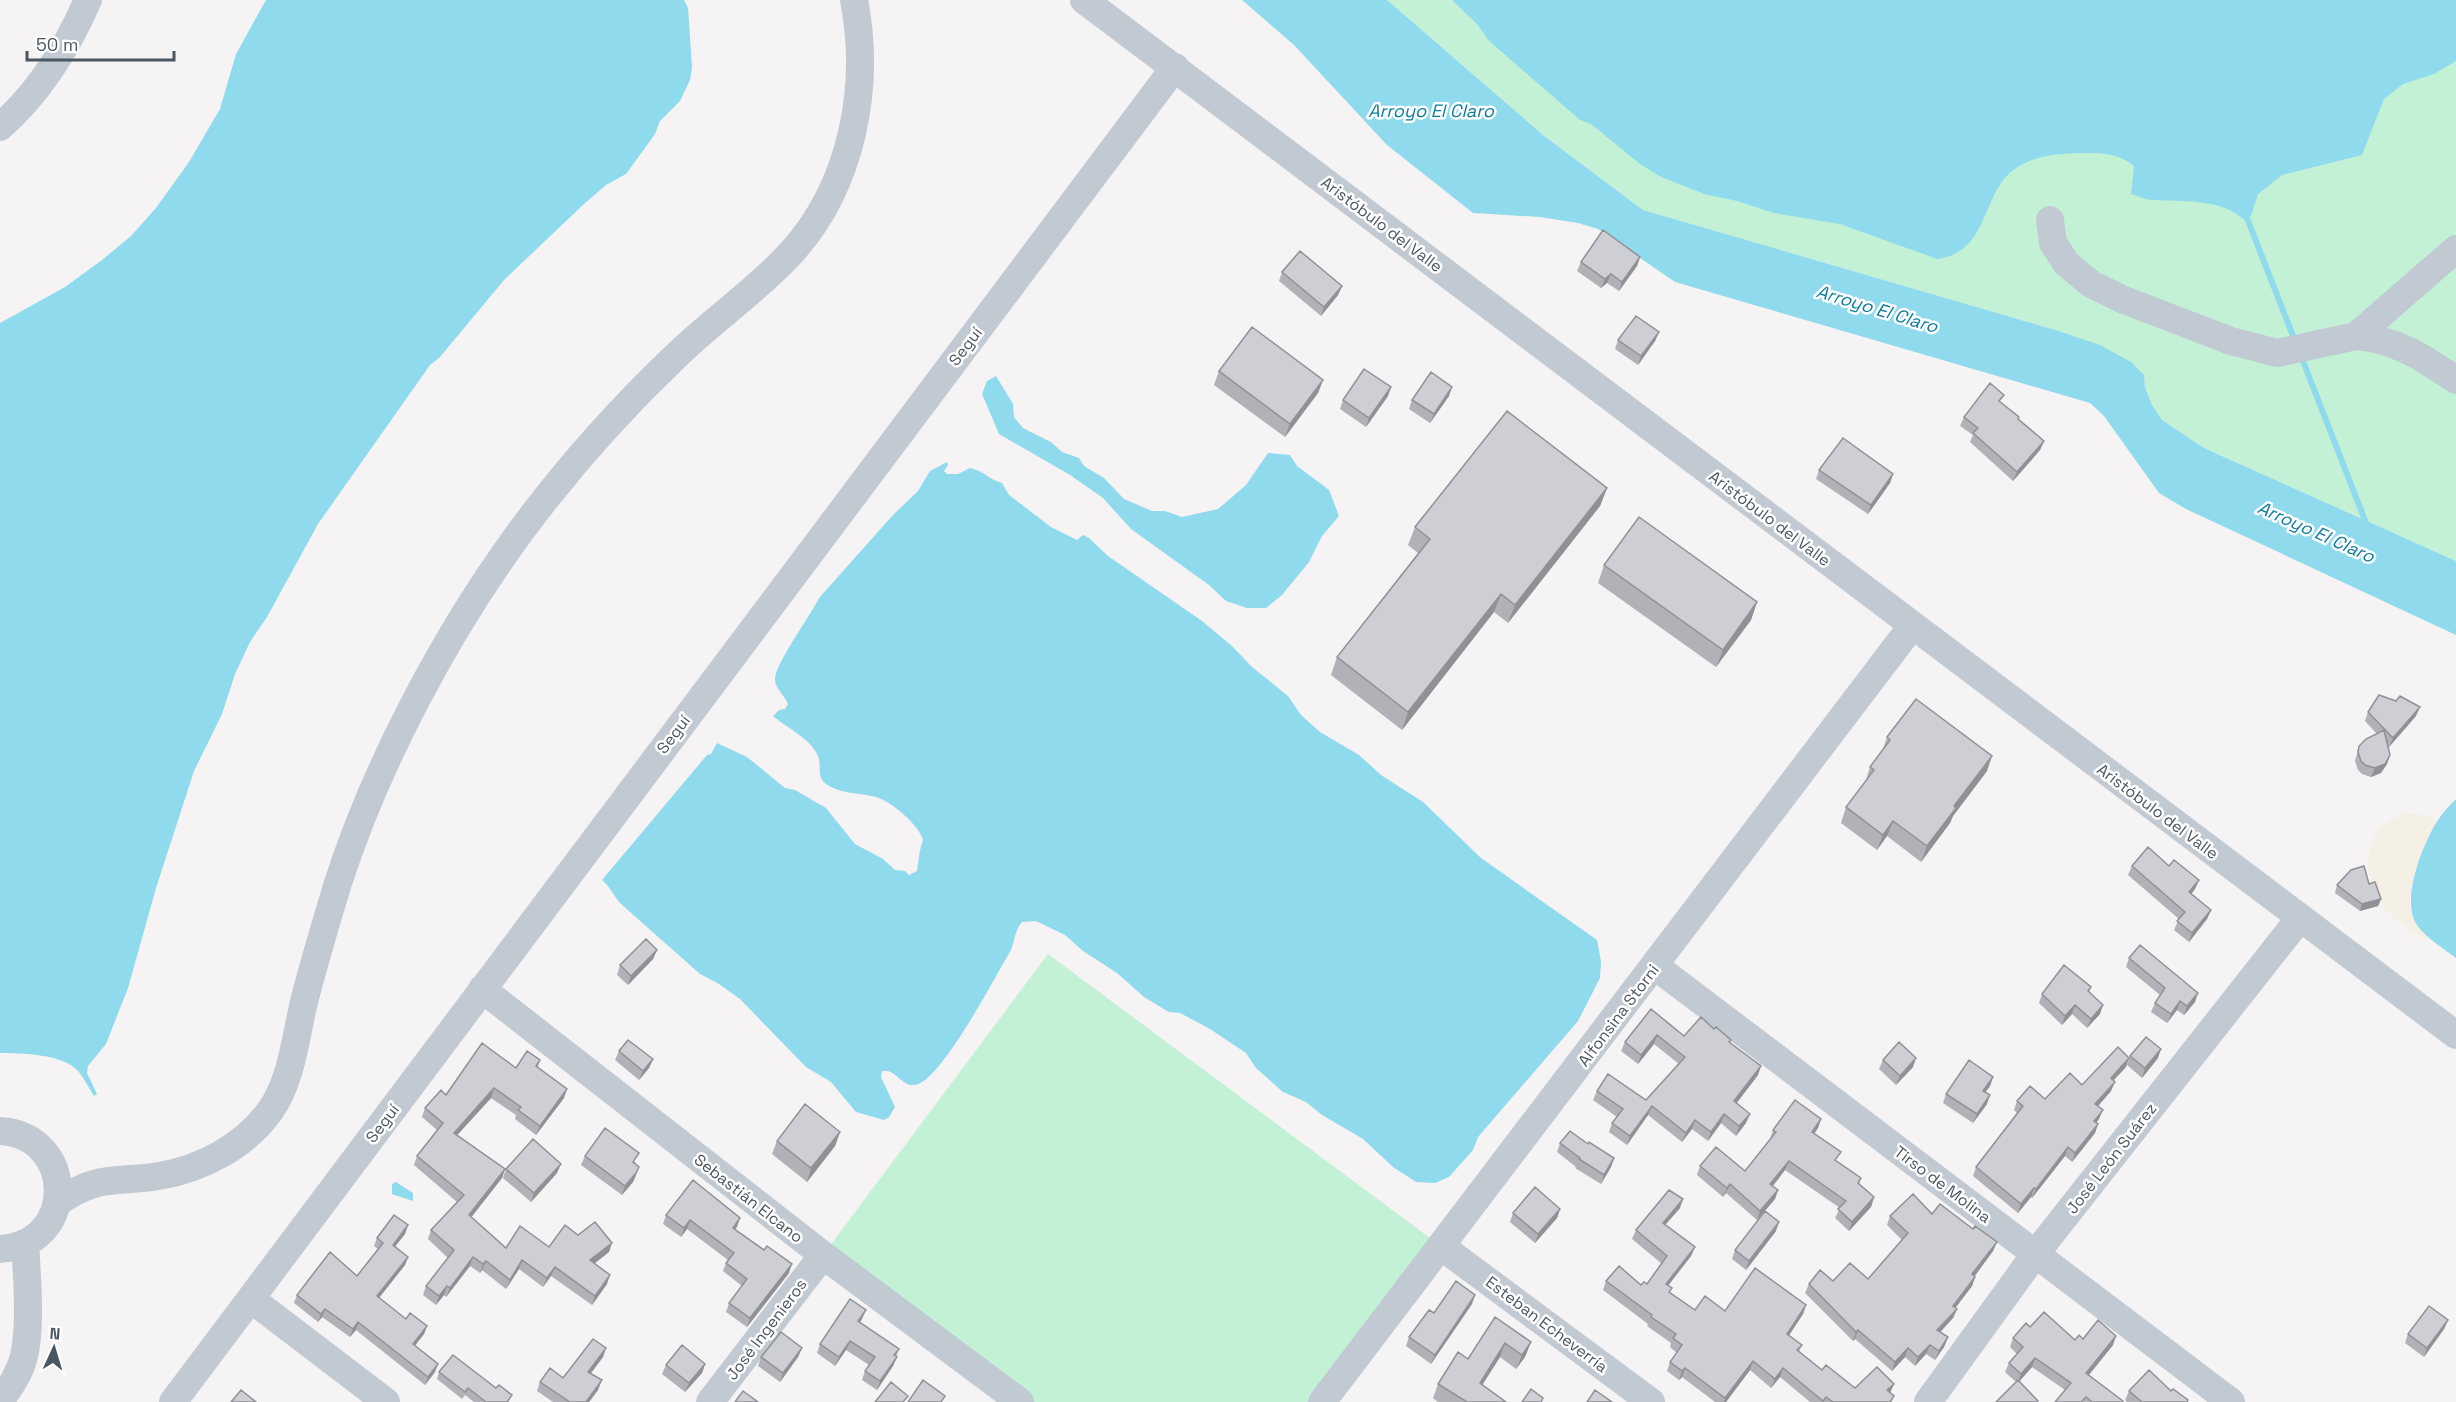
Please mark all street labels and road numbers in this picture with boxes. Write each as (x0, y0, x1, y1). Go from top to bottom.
street label: Aristóbulo del Valle (1317, 172, 1447, 277)
street label: Seguí (944, 323, 987, 370)
street label: Aristóbulo del Valle (1705, 466, 1835, 571)
street label: Seguí (652, 711, 695, 758)
street label: Aristóbulo del Valle (2093, 759, 2223, 864)
street label: Alfonsina Storni (1573, 960, 1664, 1070)
street label: José León Suárez (2062, 1099, 2161, 1218)
street label: Seguí (361, 1100, 404, 1147)
street label: Tirso de Molina (1890, 1141, 1995, 1228)
street label: Sebastián Elcano (690, 1149, 807, 1248)
street label: Esteban Echeverría (1481, 1272, 1612, 1377)
street label: José Ingenieros (721, 1274, 811, 1384)

